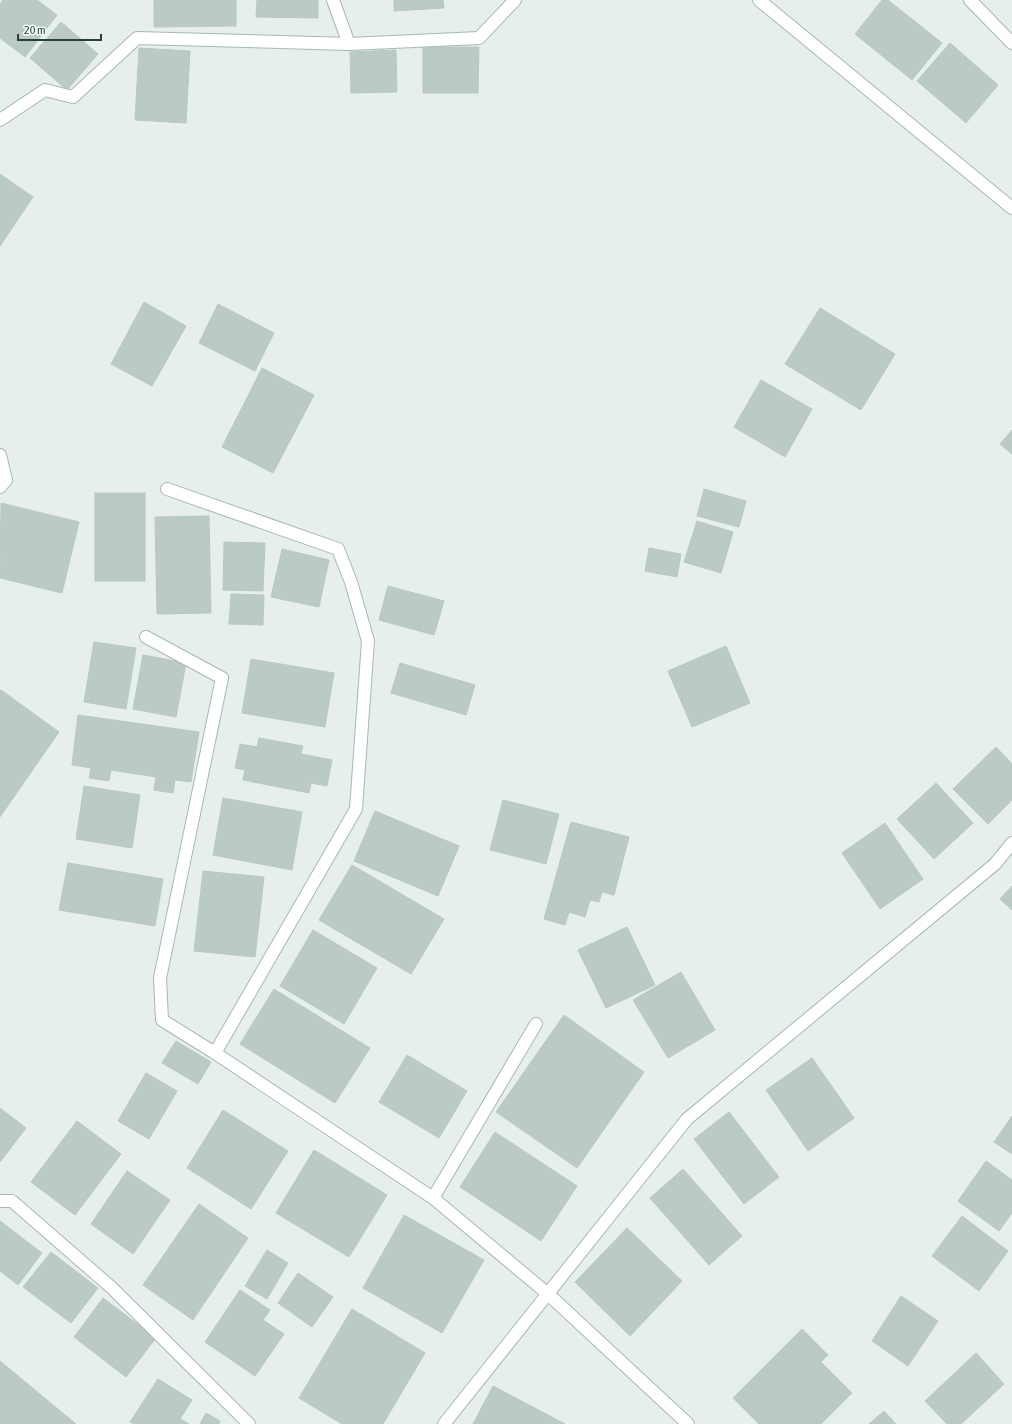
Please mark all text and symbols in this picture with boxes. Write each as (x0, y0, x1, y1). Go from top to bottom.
scale bar (18, 16, 101, 42)
text: 20 m (24, 23, 46, 37)

